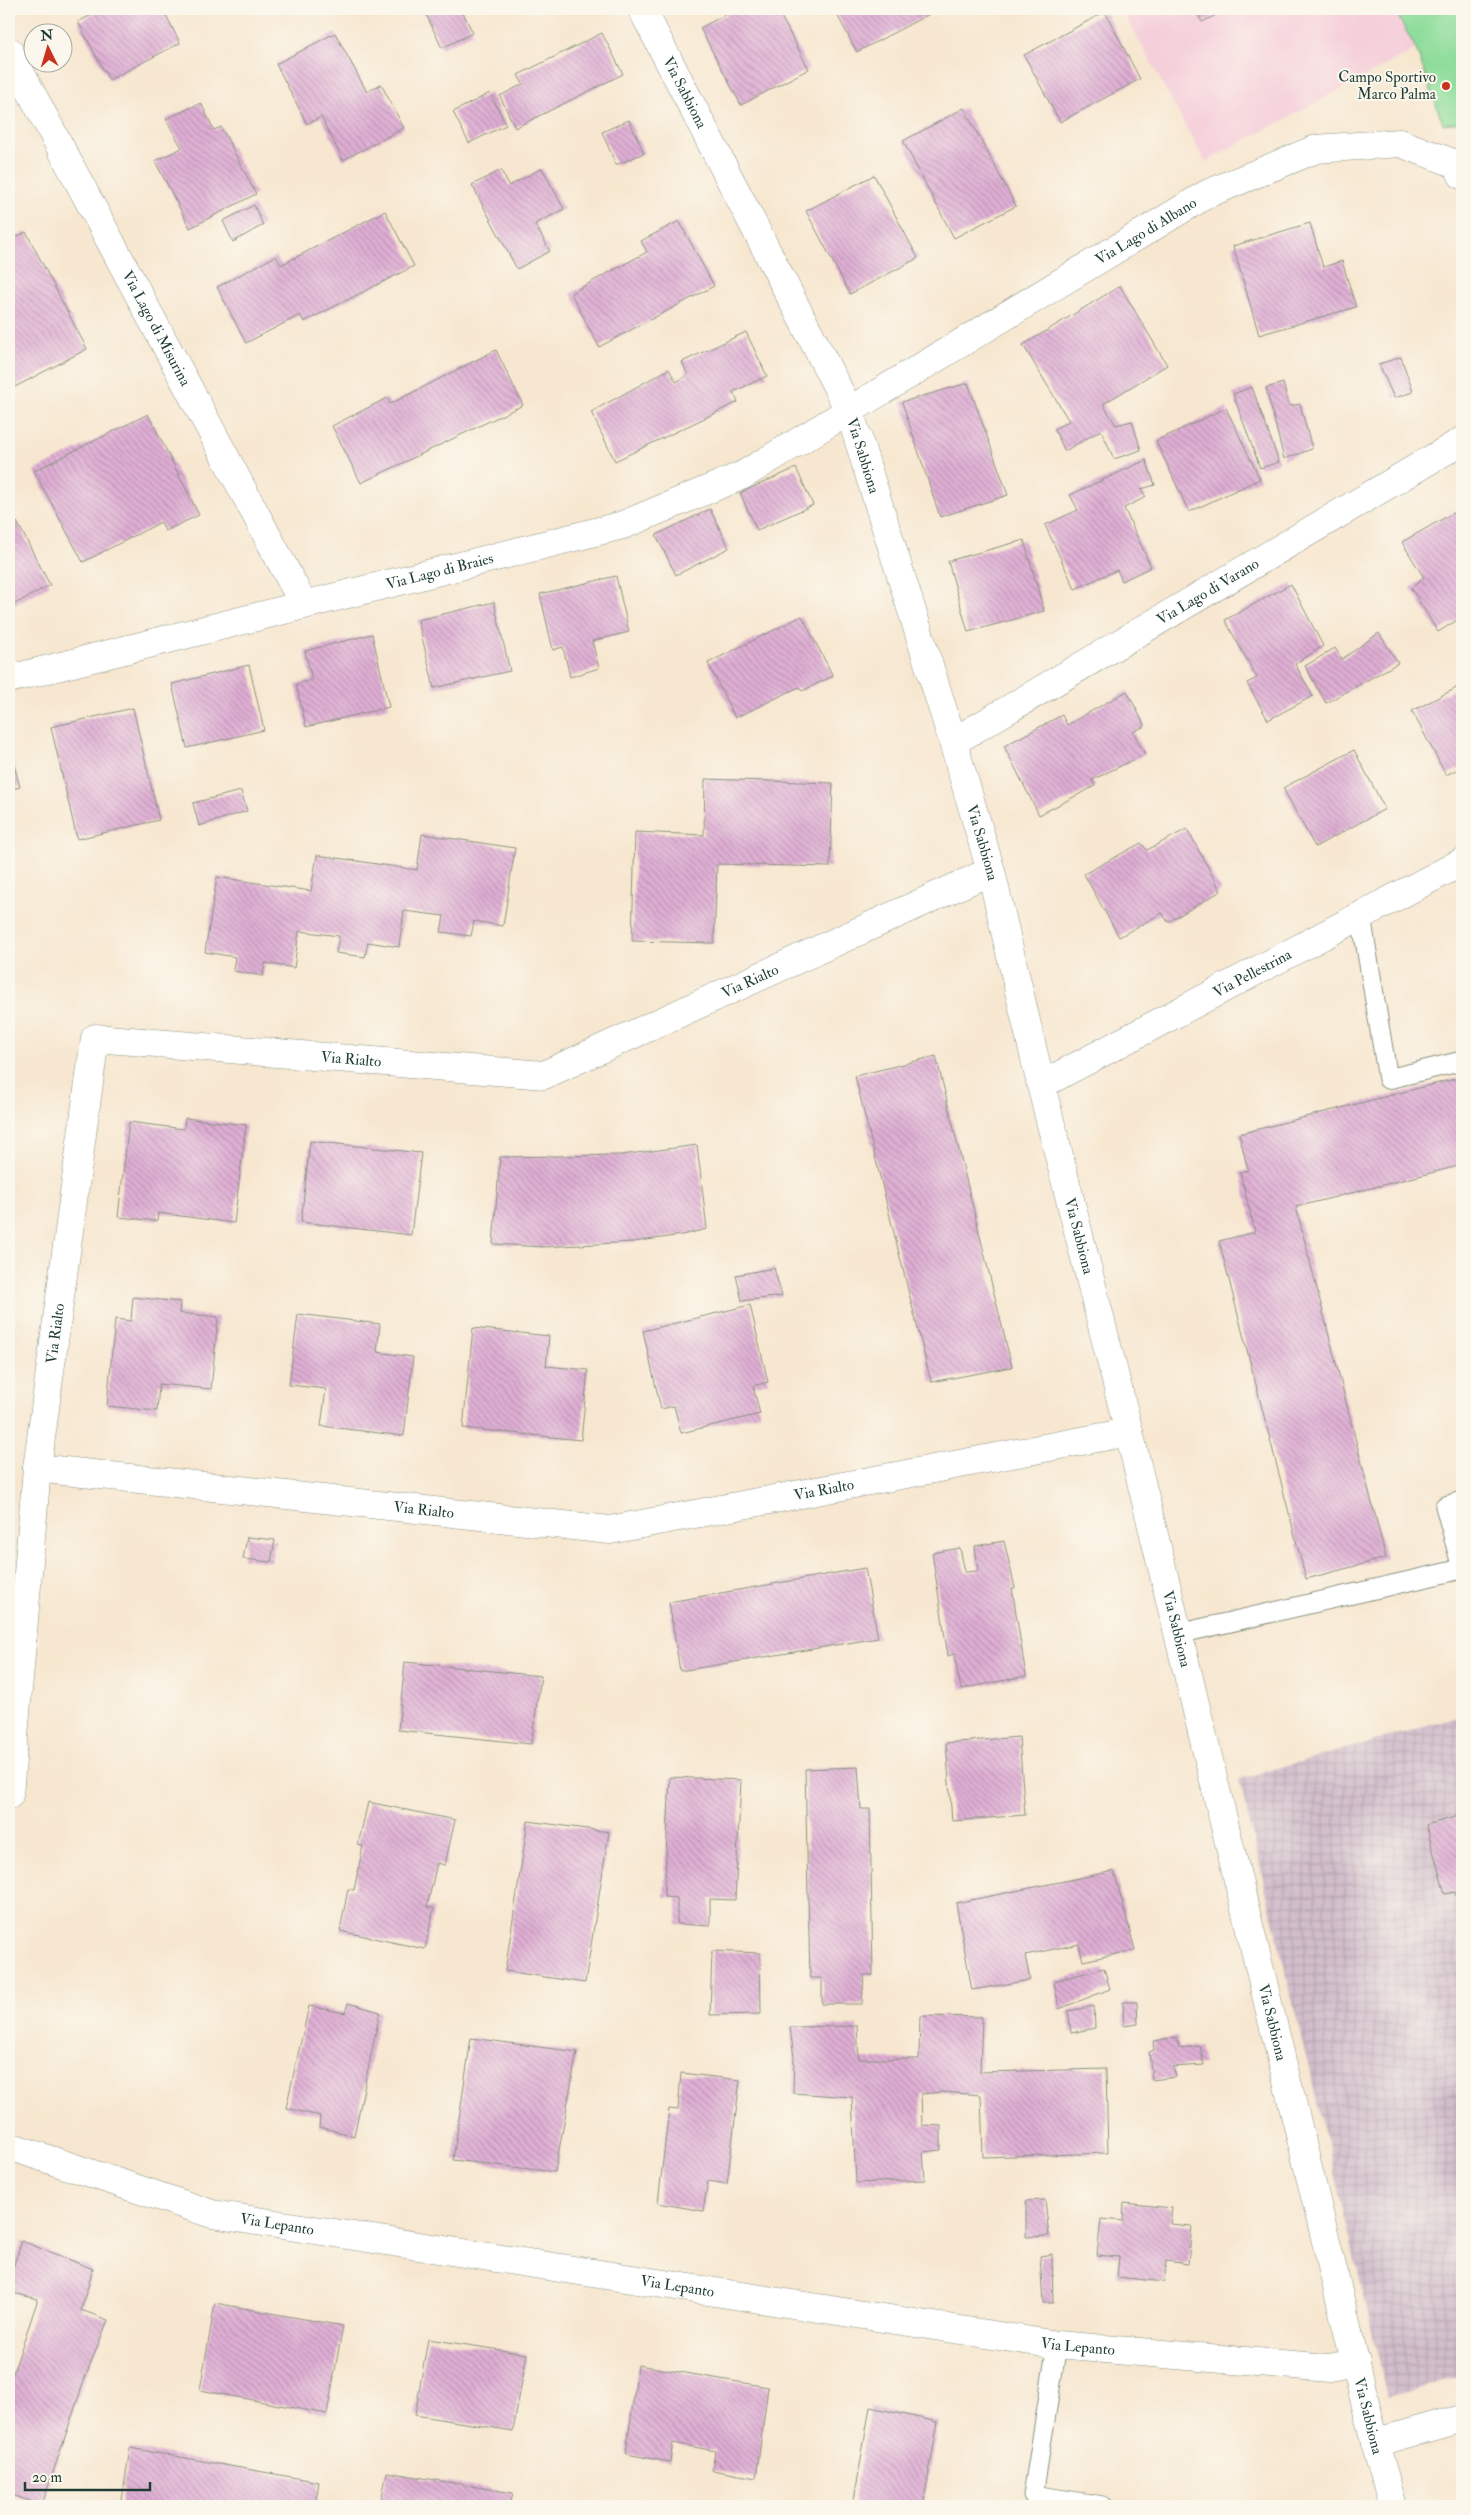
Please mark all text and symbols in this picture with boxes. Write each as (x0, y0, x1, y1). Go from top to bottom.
north arrow (22, 22, 72, 72)
text: N (39, 26, 54, 45)
street label: Via Sabbiona (658, 54, 711, 133)
place label: Campo Sportivo Marco Palma (1338, 68, 1437, 104)
marker: Campo Sportivo Marco Palma (1440, 80, 1452, 92)
street label: Via Lago di Albano (1092, 194, 1200, 269)
street label: Via Lago di Misurina (118, 267, 195, 390)
street label: Via Sabbiona (842, 416, 884, 497)
street label: Via Lago di Braies (384, 549, 496, 594)
street label: Via Lago di Varano (1153, 554, 1263, 629)
street label: Via Sabbiona (962, 803, 1002, 883)
street label: Via Pellestrina (1210, 945, 1296, 1002)
street label: Via Rialto (719, 960, 782, 1003)
street label: Via Rialto (320, 1048, 382, 1072)
street label: Via Sabbiona (1060, 1196, 1098, 1277)
street label: Via Rialto (42, 1302, 69, 1365)
street label: Via Rialto (792, 1475, 856, 1505)
street label: Via Rialto (393, 1498, 455, 1523)
street label: Via Sabbiona (1158, 1589, 1195, 1670)
street label: Via Sabbiona (1254, 1982, 1291, 2064)
street label: Via Lepanto (239, 2209, 315, 2240)
street label: Via Lepanto (639, 2272, 716, 2302)
street label: Via Lepanto (1039, 2334, 1116, 2360)
street label: Via Sabbiona (1349, 2376, 1387, 2457)
scale bar (25, 2460, 150, 2492)
text: 20 m (32, 2468, 62, 2487)

